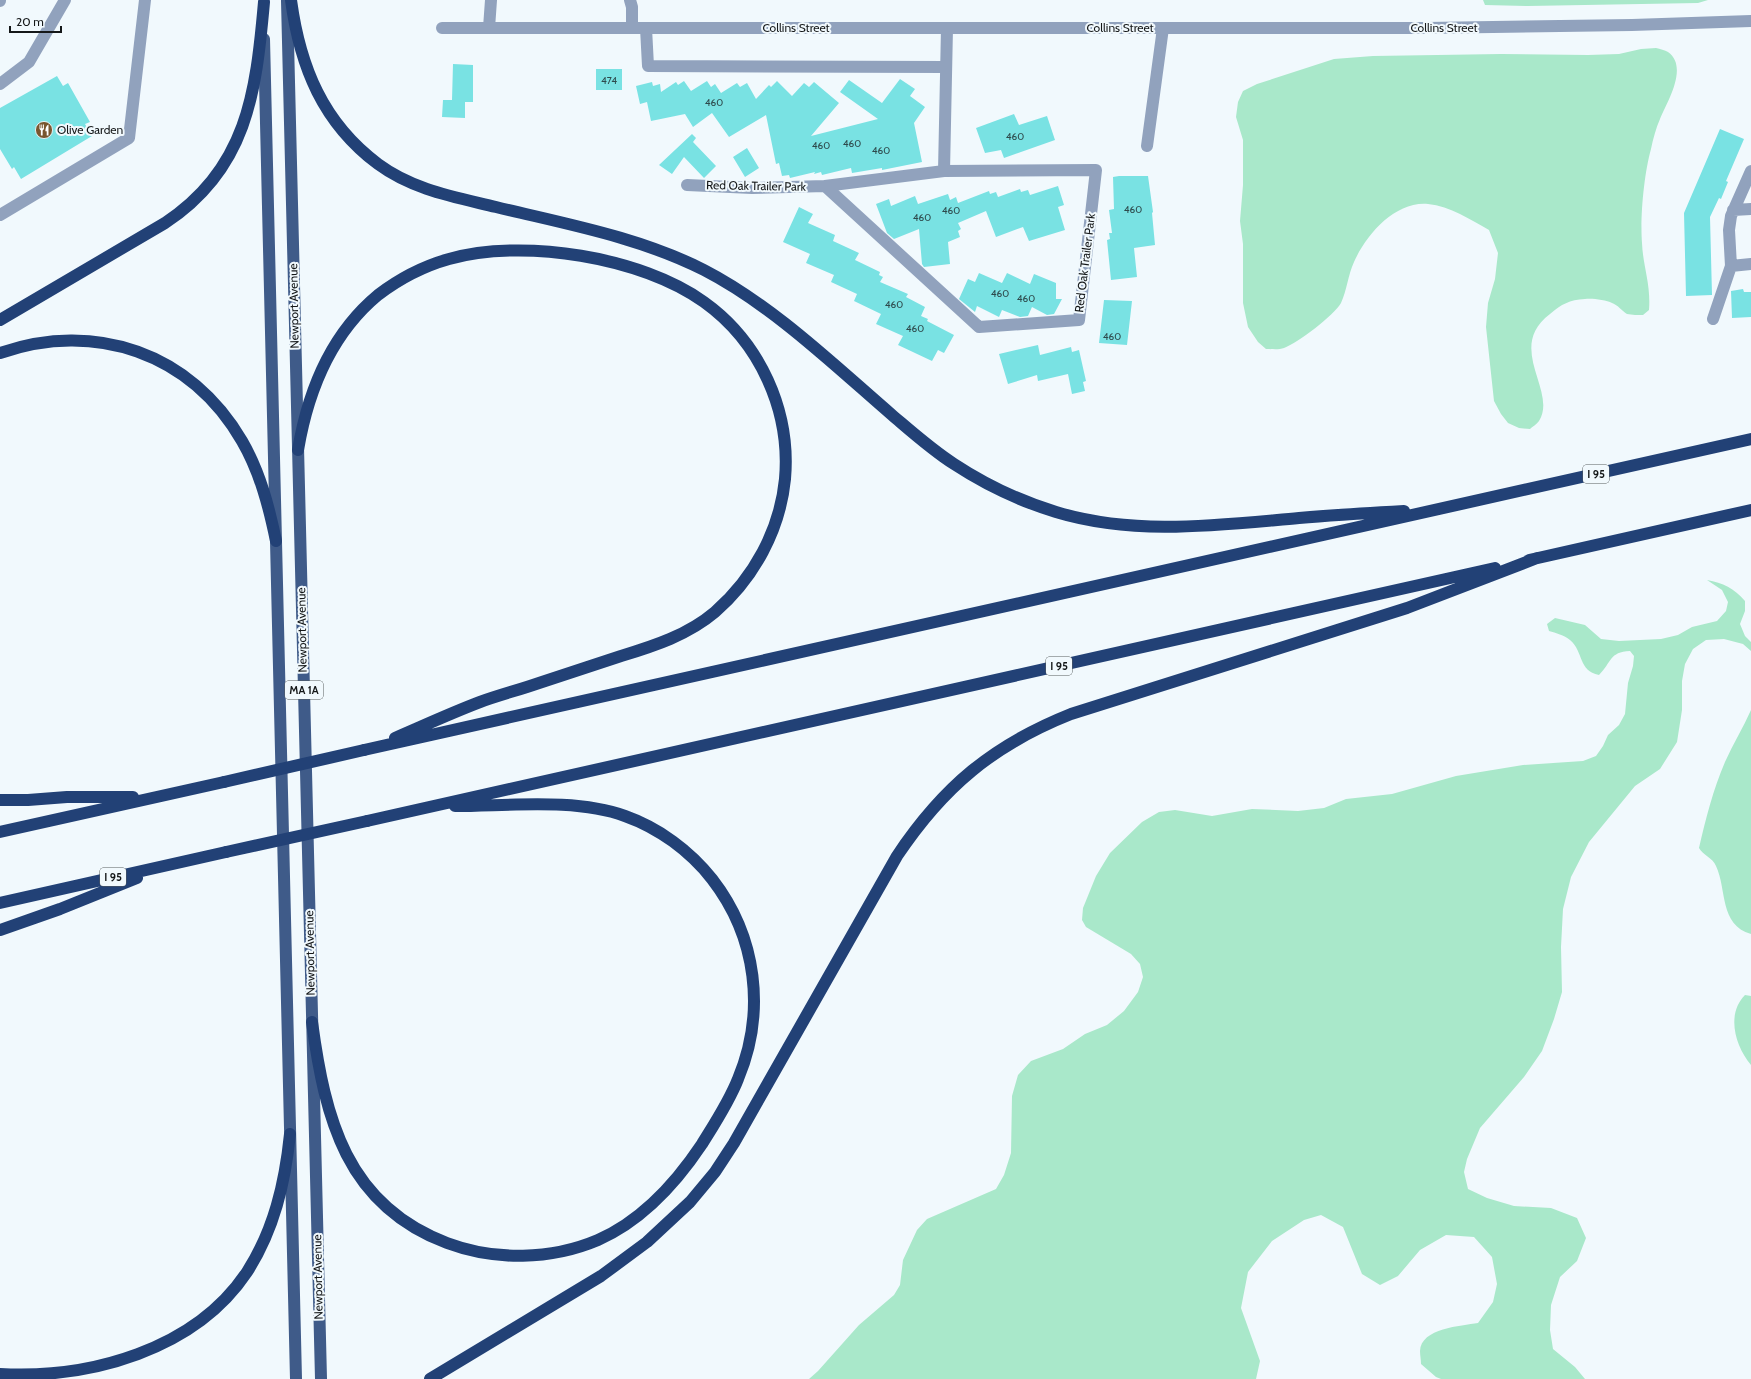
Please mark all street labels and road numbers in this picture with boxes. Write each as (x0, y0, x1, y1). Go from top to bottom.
street label: Collins Street (762, 20, 830, 35)
street label: Collins Street (1086, 20, 1154, 35)
street label: Collins Street (1410, 20, 1478, 35)
street label: Red Oak Trailer Park (706, 177, 807, 194)
street label: Red Oak Trailer Park (1071, 212, 1098, 313)
street label: Newport Avenue (285, 263, 302, 349)
road number: I 95 (1583, 465, 1609, 483)
street label: Newport Avenue (293, 587, 310, 673)
road number: I 95 (1046, 657, 1072, 675)
road number: MA 1A (285, 681, 323, 699)
road number: I 95 (100, 868, 126, 886)
street label: Newport Avenue (301, 910, 318, 996)
street label: Newport Avenue (309, 1234, 326, 1320)

